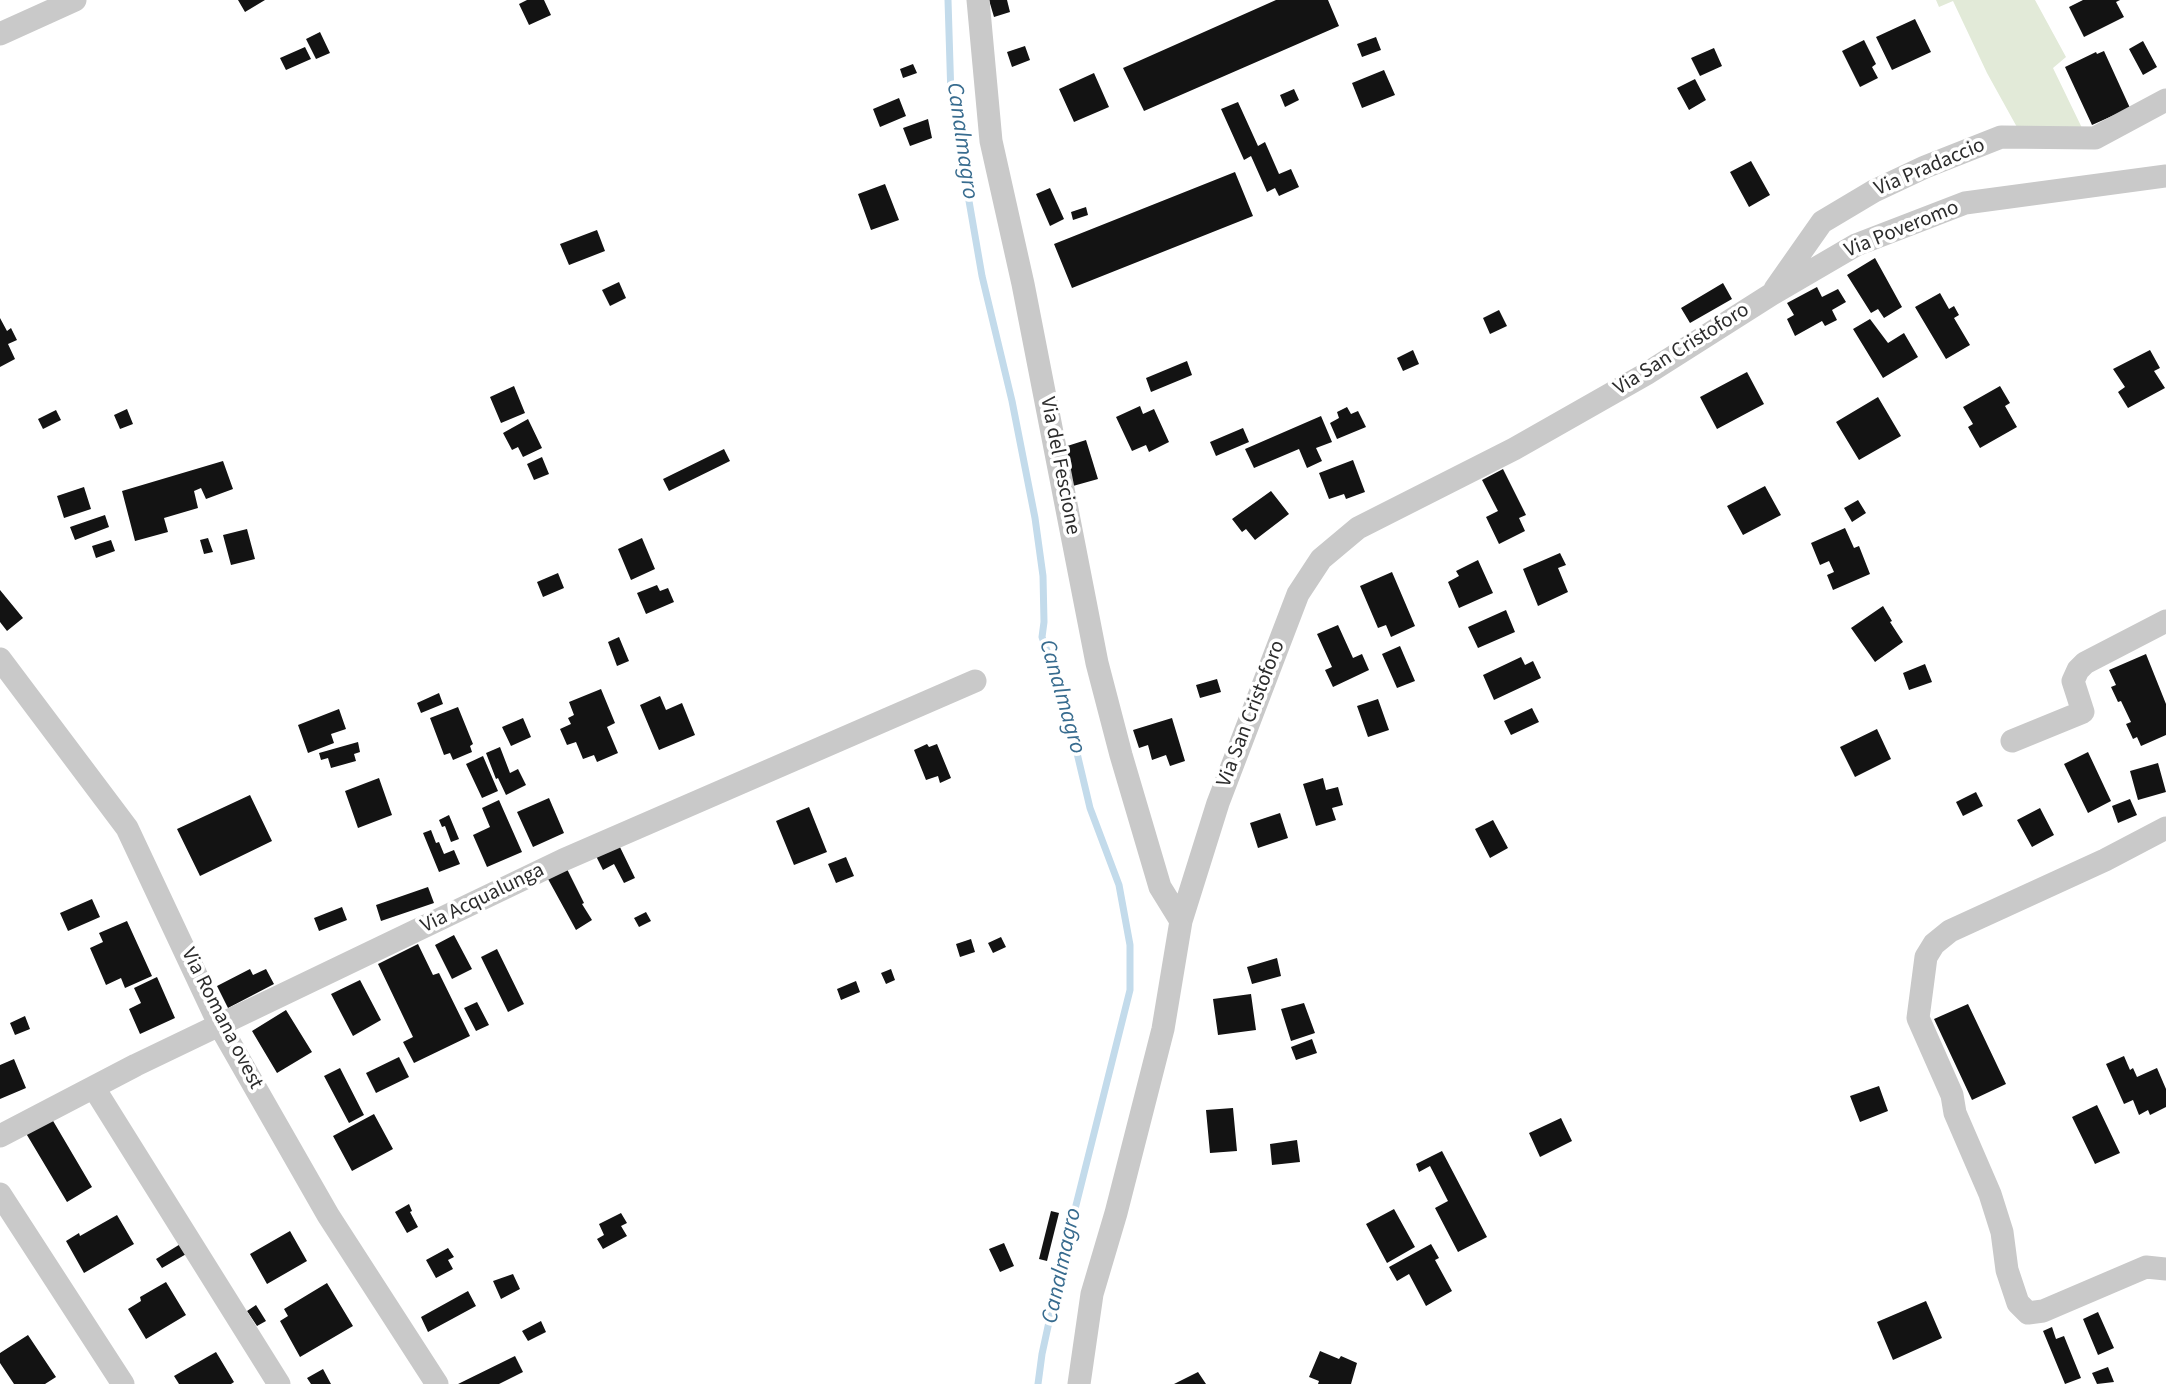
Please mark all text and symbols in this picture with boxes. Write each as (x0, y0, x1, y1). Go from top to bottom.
water label: Canalmagro (939, 81, 983, 201)
street label: Via Pradaccio (1871, 133, 1989, 203)
street label: Via Poveromo (1841, 196, 1963, 264)
street label: Via San Cristoforo (1610, 298, 1754, 402)
street label: Via del Fescione (1033, 395, 1085, 537)
water label: Canalmagro (1032, 637, 1090, 757)
street label: Via San Cristoforo (1212, 637, 1292, 791)
street label: Via Acqualunga (417, 858, 549, 940)
street label: Via Romana ovest (175, 944, 267, 1094)
water label: Canalmagro (1037, 1206, 1089, 1326)

